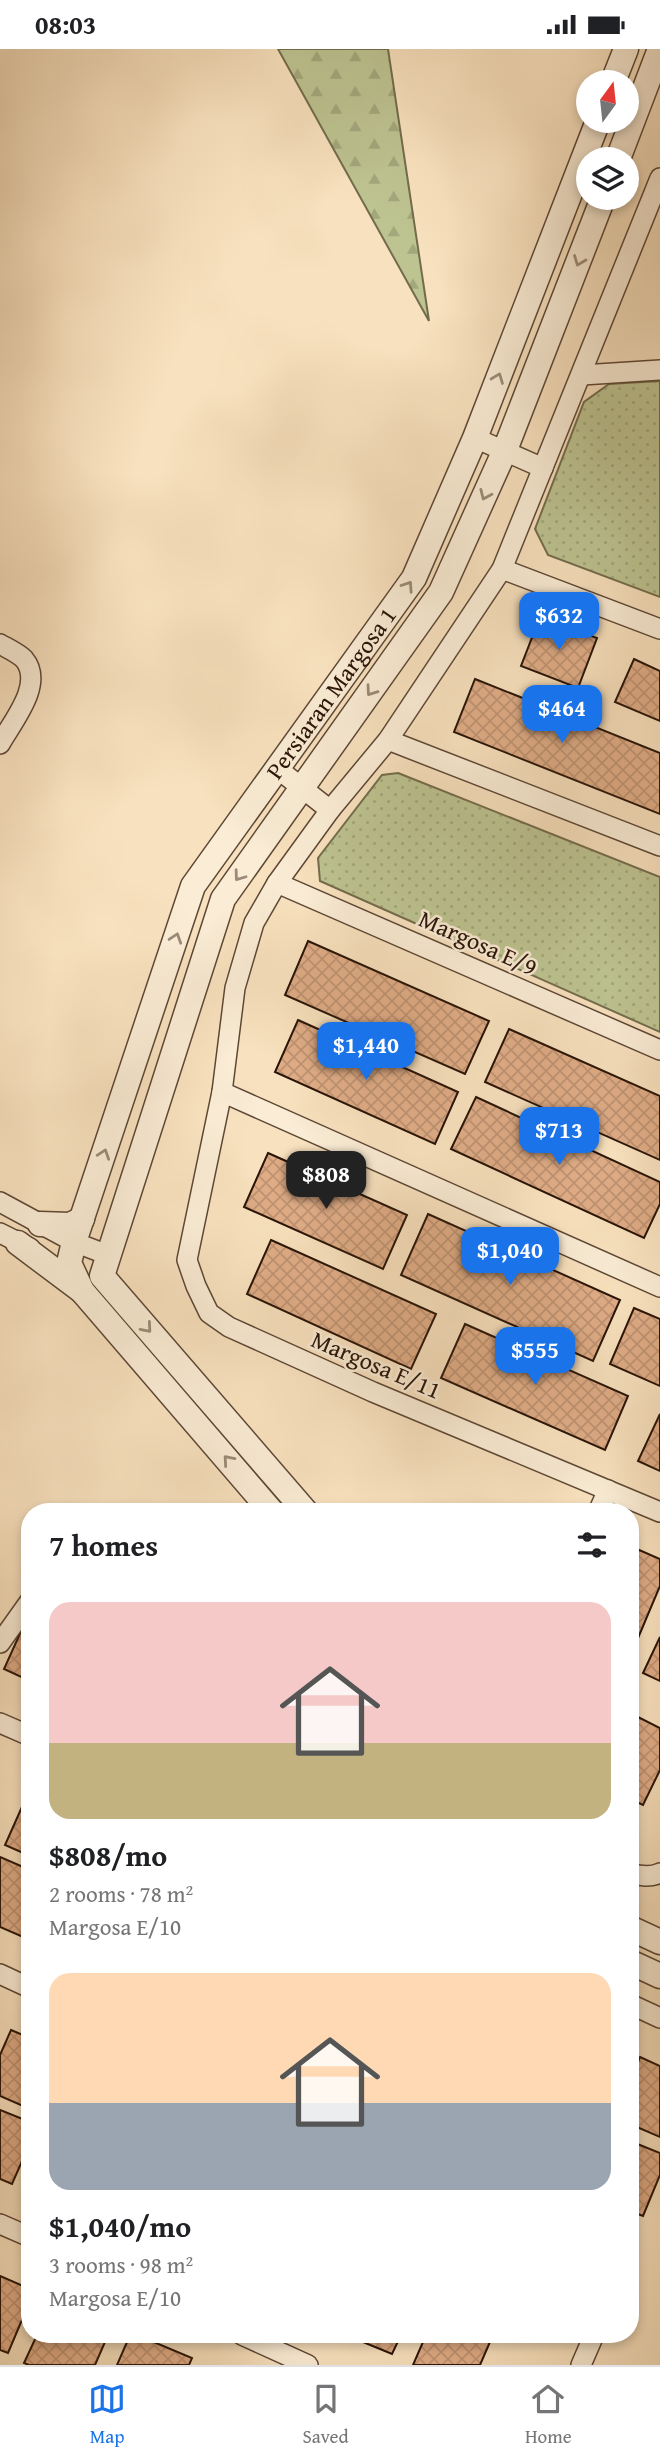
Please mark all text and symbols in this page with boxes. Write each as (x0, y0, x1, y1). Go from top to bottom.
text: 08:03 (35, 5, 96, 44)
north arrow (576, 70, 639, 133)
map controls (576, 70, 639, 210)
button: layers (576, 147, 639, 210)
one-way arrow (573, 255, 587, 267)
one-way arrow (490, 373, 504, 385)
one-way arrow (479, 488, 493, 500)
one-way arrow (399, 581, 412, 594)
pin: $632 (518, 593, 600, 652)
text: $632 (535, 598, 583, 631)
street label: Persiaran Margosa 1 (257, 600, 405, 786)
one-way arrow (367, 683, 379, 696)
pin: $464 (521, 685, 603, 745)
text: $464 (538, 691, 586, 724)
one-way arrow (235, 868, 247, 881)
street label: Margosa E/9 (413, 901, 543, 984)
one-way arrow (168, 933, 182, 945)
pin: $1,440 (309, 1023, 423, 1082)
text: $1,440 (333, 1028, 399, 1061)
pin: $713 (518, 1107, 600, 1167)
text: $713 (535, 1113, 583, 1146)
one-way arrow (96, 1148, 110, 1161)
pin: $808 (285, 1151, 367, 1211)
text: $808 (302, 1157, 350, 1190)
pin: $1,040 (453, 1227, 567, 1287)
text: $1,040 (477, 1233, 543, 1266)
one-way arrow (139, 1319, 151, 1332)
street label: Margosa E/11 (306, 1322, 446, 1408)
pin: $555 (494, 1327, 576, 1387)
text: $555 (511, 1333, 559, 1366)
one-way arrow (224, 1456, 236, 1469)
text: 7 homes (49, 1523, 158, 1567)
icon: filters (573, 1526, 611, 1564)
icon: home (267, 1648, 393, 1774)
text: $808/mo (49, 1833, 167, 1877)
text: 2 rooms · 78 m² (49, 1877, 193, 1910)
text: Margosa E/10 (49, 1910, 181, 1943)
icon: home (267, 2019, 393, 2145)
text: $1,040/mo (49, 2204, 191, 2248)
text: 3 rooms · 98 m² (49, 2248, 193, 2281)
text: Margosa E/10 (49, 2281, 181, 2314)
tab: Map (88, 2380, 126, 2450)
tab: Saved (303, 2380, 349, 2450)
tab: Home (525, 2380, 572, 2450)

